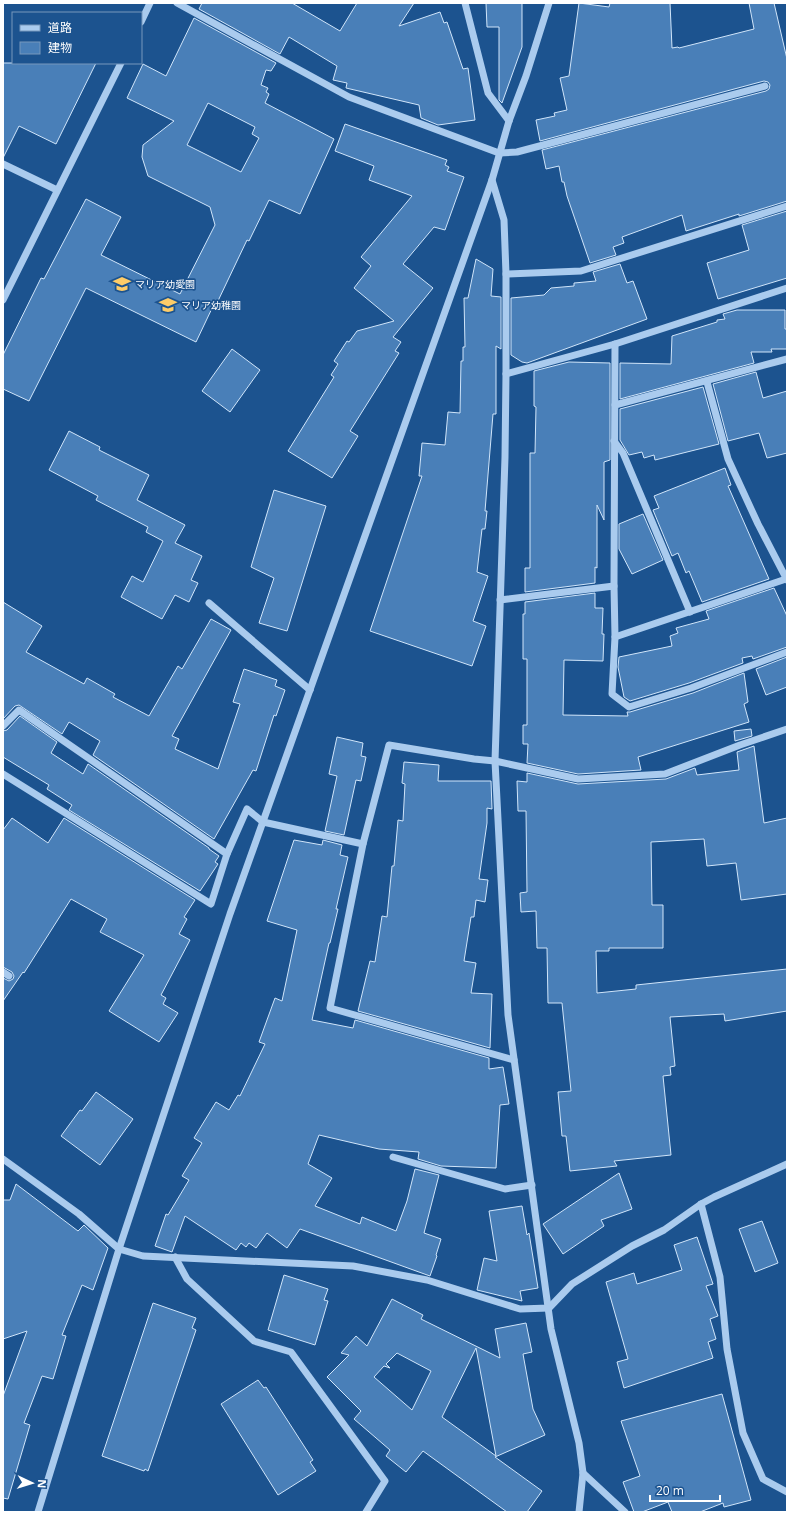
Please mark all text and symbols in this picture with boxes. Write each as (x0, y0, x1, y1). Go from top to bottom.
legend (12, 12, 142, 64)
text: 道路 (48, 19, 72, 36)
text: 建物 (48, 39, 72, 56)
school or university icon: マリア幼愛園 (112, 274, 132, 294)
place label: マリア幼愛園 (135, 277, 195, 291)
school or university icon: マリア幼稚園 (158, 295, 178, 315)
place label: マリア幼稚園 (181, 298, 241, 312)
north arrow (12, 1463, 52, 1503)
scale bar (650, 1477, 720, 1503)
text: N (35, 1479, 50, 1489)
text: 20 m (656, 1482, 684, 1499)

